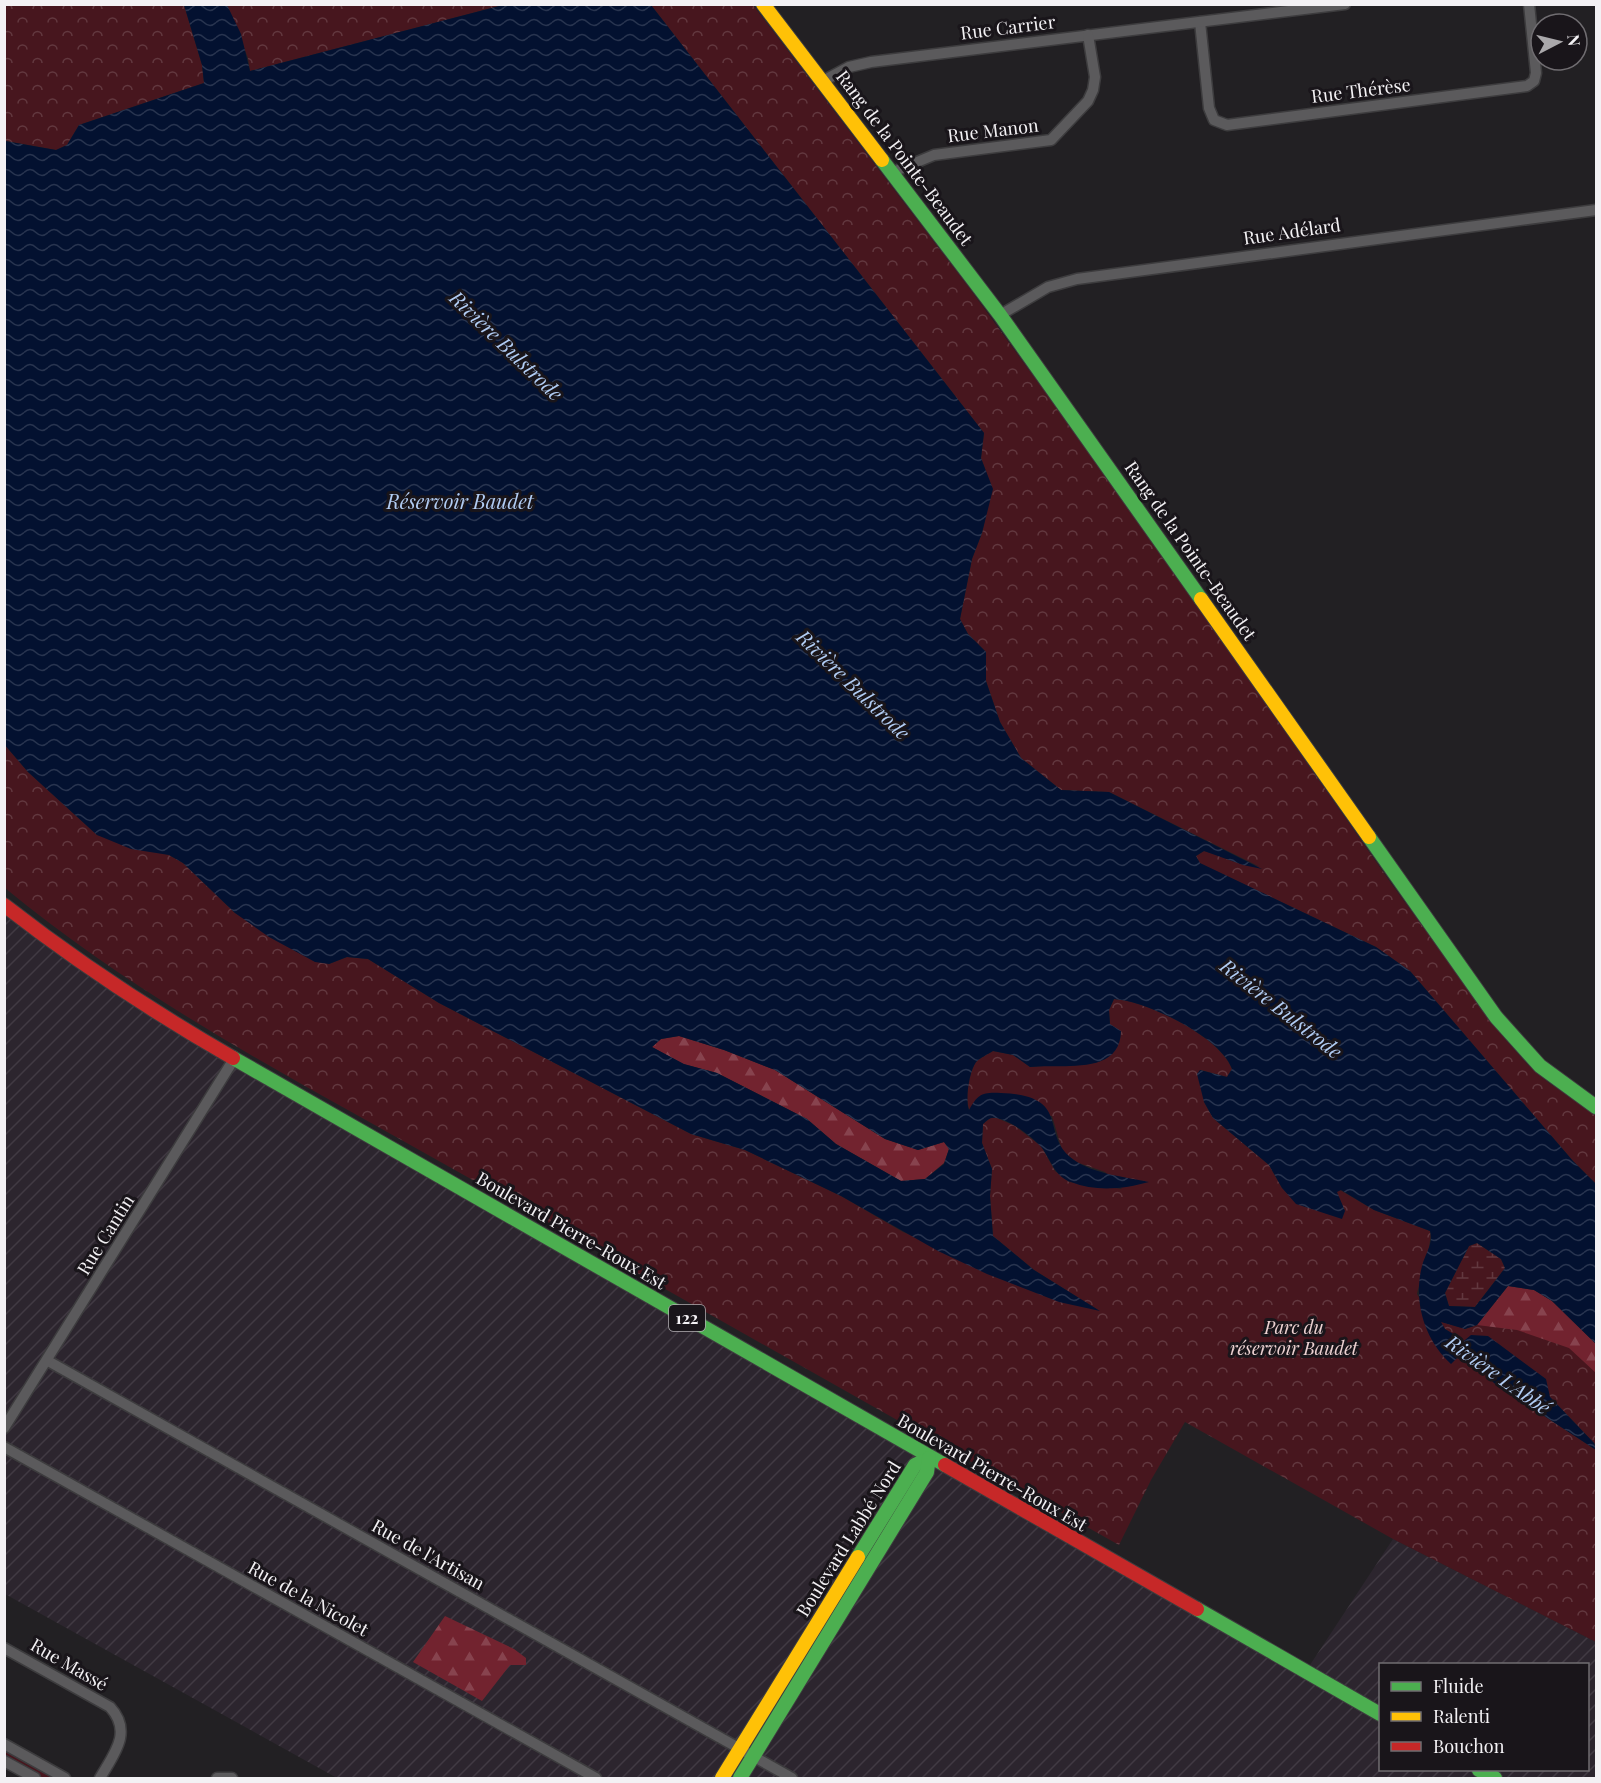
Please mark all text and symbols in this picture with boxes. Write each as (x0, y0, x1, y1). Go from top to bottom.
street label: Rue Carrier (959, 9, 1057, 45)
north arrow (1529, 12, 1589, 72)
text: N (1563, 33, 1586, 48)
street label: Rang de la Pointe-Beaudet (831, 65, 979, 250)
street label: Rue Thérèse (1310, 72, 1412, 108)
street label: Rue Manon (946, 112, 1040, 148)
street label: Rue Adélard (1242, 212, 1343, 250)
water label: Rivière Bulstrode (444, 283, 570, 406)
street label: Rang de la Pointe-Beaudet (1120, 456, 1262, 645)
water label: Réservoir Baudet (385, 487, 535, 514)
water label: Rivière Bulstrode (791, 622, 917, 745)
water label: Rivière Bulstrode (1215, 951, 1349, 1064)
street label: Boulevard Pierre-Roux Est (472, 1166, 671, 1295)
street label: Rue Cantin (71, 1190, 139, 1279)
road number: 122 (669, 1305, 705, 1331)
park label: Parc du réservoir Baudet (1230, 1315, 1359, 1360)
water label: Rivière L'Abbé (1440, 1327, 1558, 1421)
street label: Boulevard Pierre-Roux Est (893, 1408, 1092, 1537)
street label: Boulevard Labbé Nord (790, 1456, 906, 1621)
street label: Rue de l'Artisan (368, 1513, 489, 1595)
street label: Rue de la Nicolet (244, 1555, 374, 1641)
street label: Rue Massé (26, 1632, 113, 1696)
legend (1379, 1663, 1589, 1771)
text: Fluide (1433, 1674, 1484, 1698)
text: Ralenti (1433, 1704, 1490, 1728)
text: Bouchon (1433, 1734, 1505, 1758)

